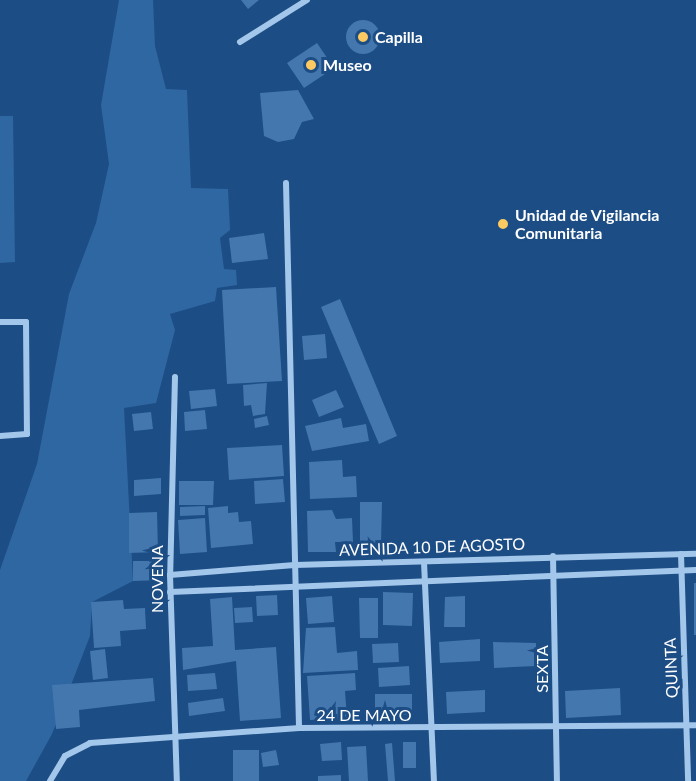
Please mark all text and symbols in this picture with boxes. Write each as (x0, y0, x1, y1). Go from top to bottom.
place label: Capilla (375, 27, 423, 47)
marker: Capilla (356, 30, 370, 44)
place label: Museo (323, 55, 372, 75)
marker: Museo (304, 58, 318, 72)
place label: Unidad de Vigilancia Comunitaria (515, 205, 660, 243)
marker: Unidad de Vigilancia Comunitaria (496, 217, 510, 231)
street label: AVENIDA 10 DE AGOSTO (338, 534, 526, 560)
street label: NOVENA (147, 545, 167, 613)
street label: QUINTA (660, 637, 682, 699)
street label: SEXTA (532, 645, 552, 693)
street label: 24 DE MAYO (317, 705, 411, 725)

